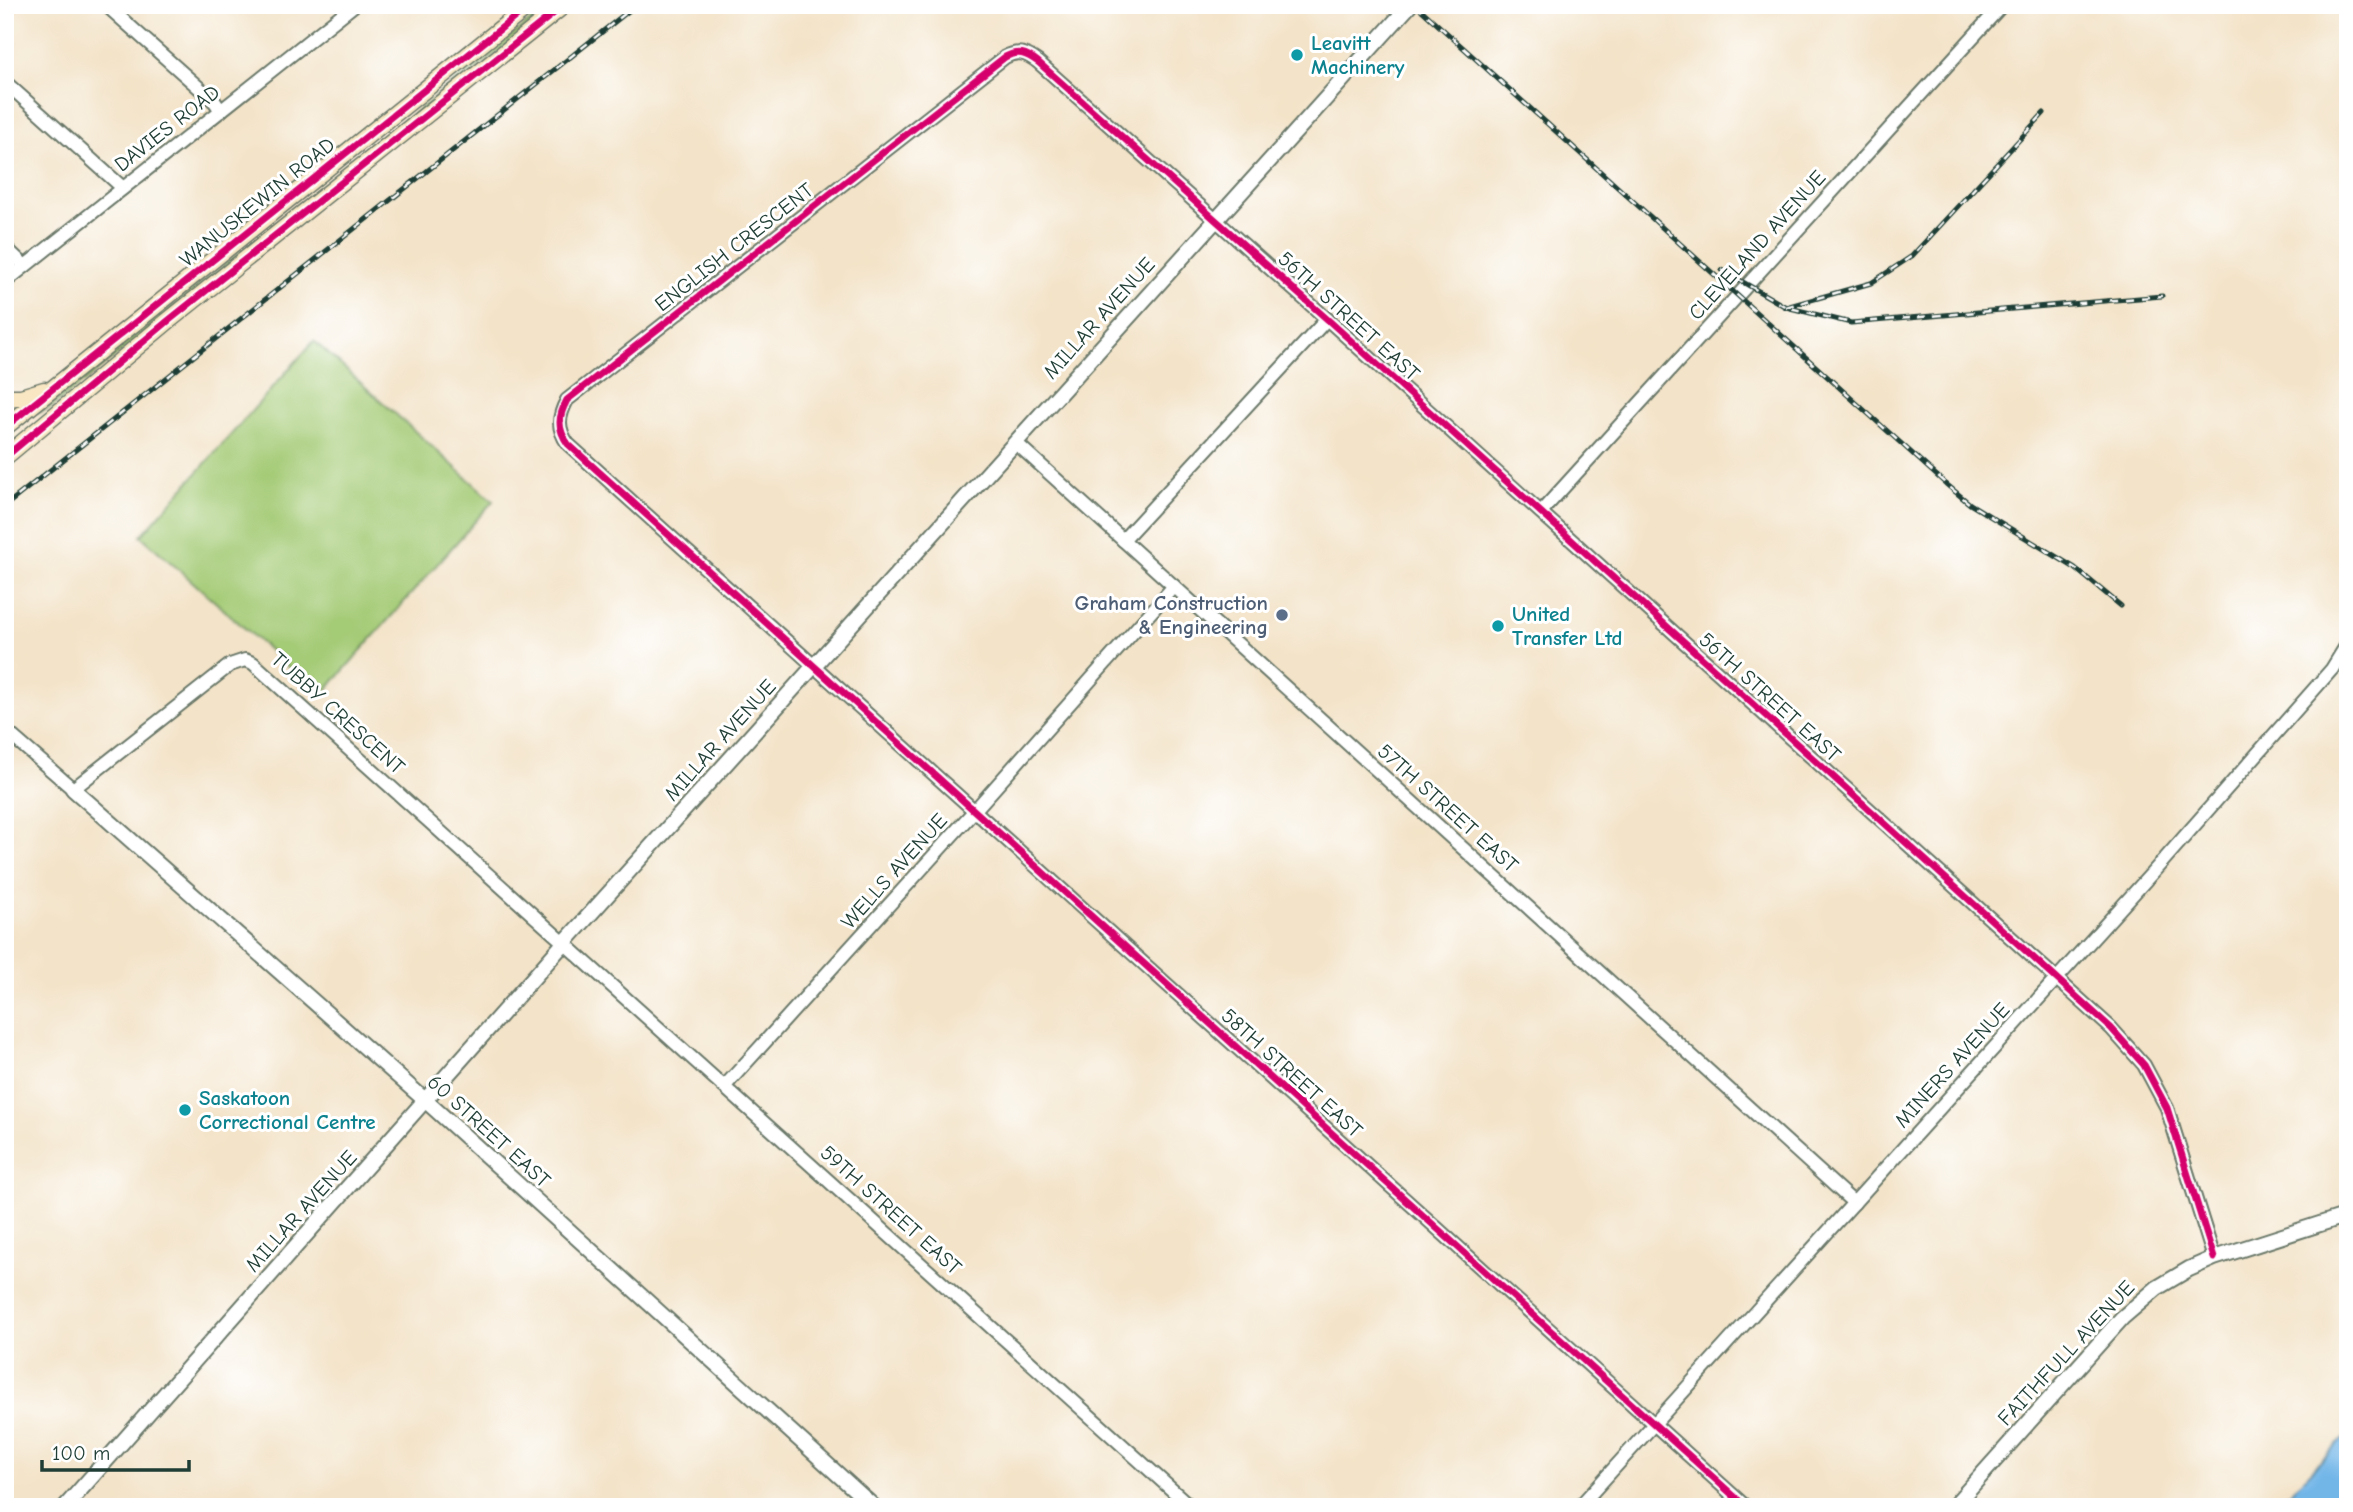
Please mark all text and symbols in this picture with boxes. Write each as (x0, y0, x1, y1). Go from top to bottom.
place label: Leavitt Machinery (1311, 31, 1405, 79)
marker: Leavitt Machinery (1289, 47, 1305, 63)
street label: DAVIES ROAD (110, 80, 224, 176)
street label: WANUSKEWIN ROAD (175, 132, 339, 272)
street label: CLEVELAND AVENUE (1684, 165, 1830, 325)
street label: ENGLISH CRESCENT (650, 178, 818, 316)
street label: 56TH STREET EAST (1273, 246, 1425, 386)
street label: MILLAR AVENUE (1038, 252, 1160, 384)
place label: Graham Construction & Engineering (1075, 591, 1268, 639)
place label: United Transfer Ltd (1512, 602, 1623, 650)
marker: Graham Construction & Engineering (1274, 607, 1290, 623)
marker: United Transfer Ltd (1490, 618, 1506, 634)
street label: 56TH STREET EAST (1694, 627, 1846, 767)
street label: TUBBY CRESCENT (266, 647, 410, 779)
street label: MILLAR AVENUE (659, 674, 781, 806)
street label: 57TH STREET EAST (1373, 739, 1523, 877)
street label: WELLS AVENUE (836, 808, 952, 934)
street label: MINERS AVENUE (1890, 998, 2014, 1132)
street label: 58TH STREET EAST (1217, 1003, 1367, 1143)
street label: 60 STREET EAST (423, 1070, 555, 1192)
place label: Saskatoon Correctional Centre (199, 1086, 376, 1134)
marker: Saskatoon Correctional Centre (177, 1102, 193, 1118)
street label: 59TH STREET EAST (816, 1140, 966, 1280)
street label: MILLAR AVENUE (240, 1145, 362, 1277)
street label: FAITHFULL AVENUE (1993, 1276, 2139, 1430)
scale bar (42, 1428, 189, 1472)
text: 100 m (52, 1441, 110, 1465)

